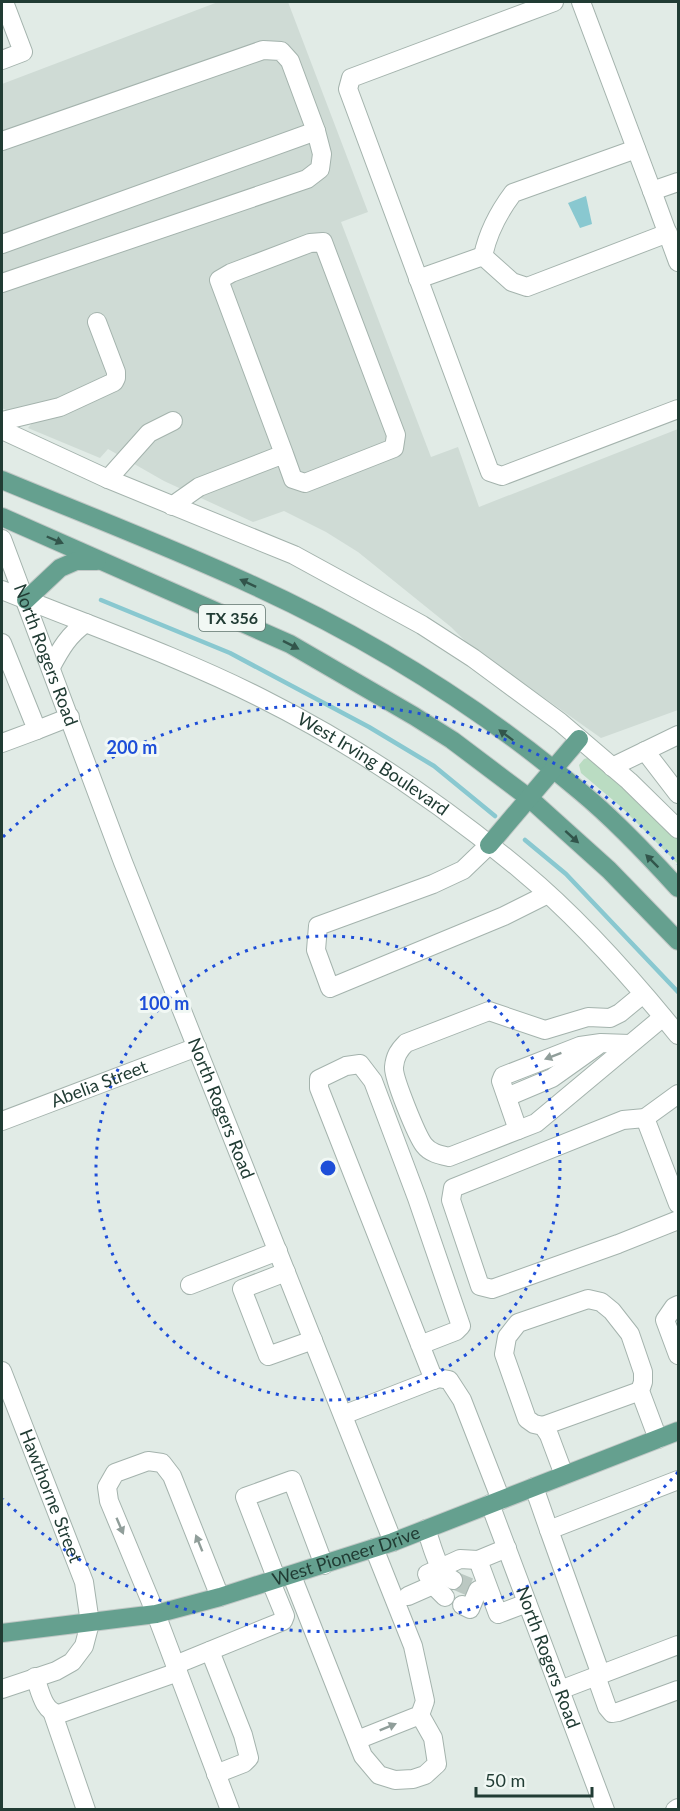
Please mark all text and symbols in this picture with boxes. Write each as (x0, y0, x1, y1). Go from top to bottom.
one-way arrow (47, 535, 65, 545)
one-way arrow (238, 578, 256, 588)
street label: North Rogers Road (10, 581, 83, 729)
road number: TX 356 (199, 605, 265, 631)
one-way arrow (283, 640, 300, 650)
street label: West Irving Boulevard (294, 707, 453, 820)
one-way arrow (499, 729, 514, 741)
text: 200 m (107, 736, 157, 758)
one-way arrow (564, 830, 579, 843)
one-way arrow (645, 854, 659, 868)
text: 100 m (139, 992, 189, 1014)
street label: North Rogers Road (184, 1034, 260, 1182)
one-way arrow (543, 1051, 561, 1061)
street label: Abelia Street (48, 1055, 151, 1111)
centre of rings (318, 1158, 338, 1178)
street label: Hawthorne Street (16, 1426, 88, 1566)
one-way arrow (115, 1518, 125, 1536)
street label: West Pioneer Drive (269, 1521, 423, 1590)
one-way arrow (194, 1534, 203, 1552)
street label: North Rogers Road (512, 1583, 585, 1731)
one-way arrow (379, 1722, 397, 1731)
scale bar (476, 1760, 592, 1798)
text: 50 m (485, 1769, 525, 1791)

